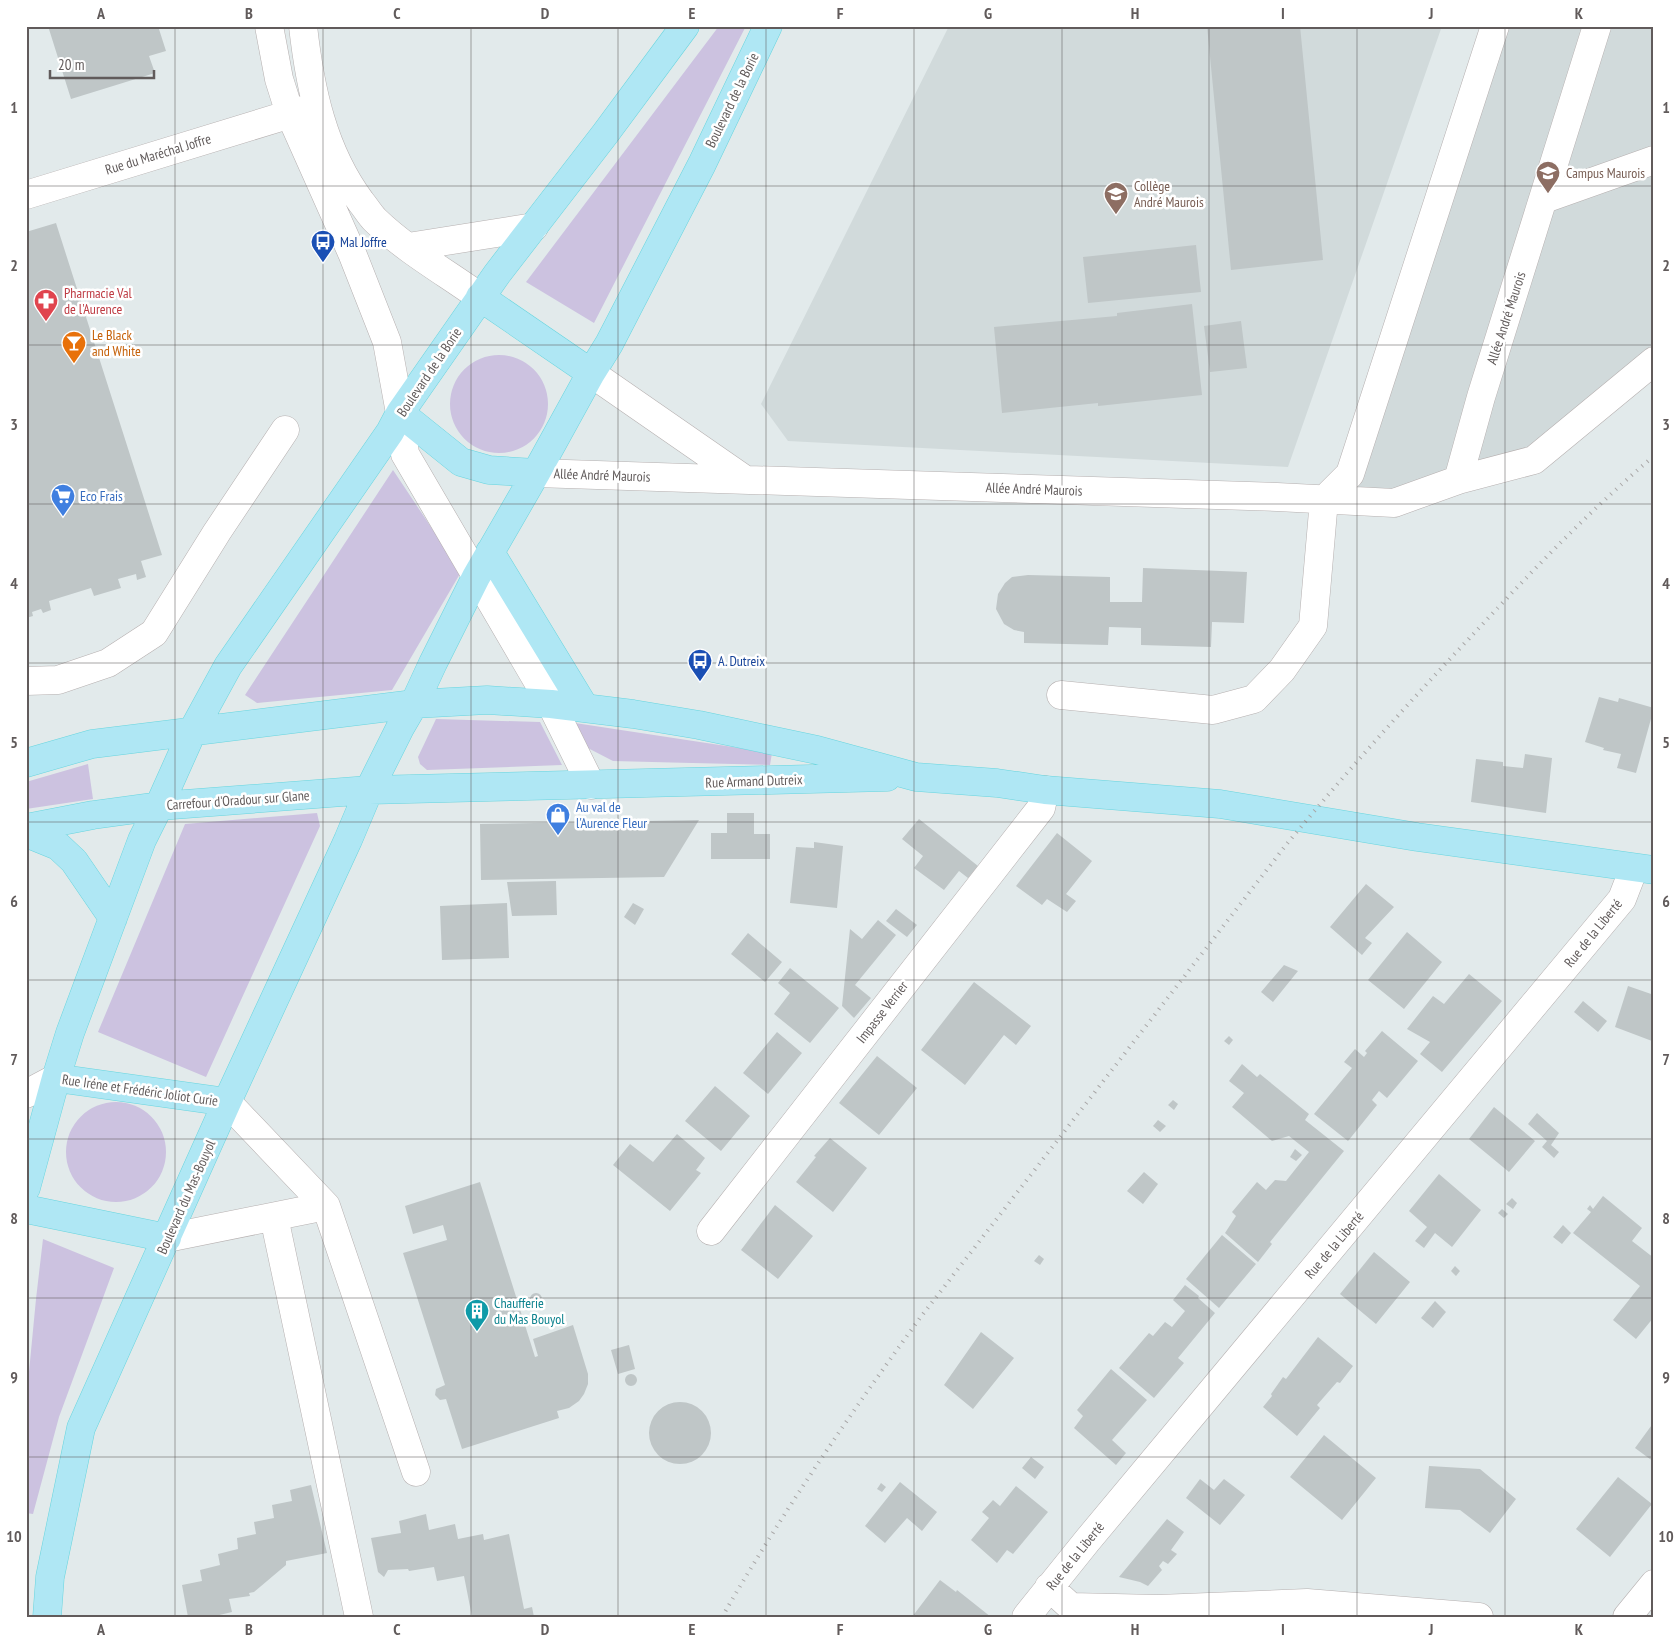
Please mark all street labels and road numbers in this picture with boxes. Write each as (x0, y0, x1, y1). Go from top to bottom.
street label: Boulevard de la Borie (701, 49, 763, 150)
street label: Rue du Maréchal Joffre (103, 129, 213, 179)
street label: Allée André Maurois (1482, 269, 1530, 367)
street label: Boulevard de la Borie (393, 324, 465, 420)
street label: Allée André Maurois (553, 464, 651, 486)
street label: Allée André Maurois (985, 478, 1083, 500)
street label: Rue Armand Dutreix (705, 770, 803, 792)
street label: Carrefour d'Oradour sur Glane (166, 786, 310, 814)
street label: Rue de la Liberté (1560, 895, 1626, 971)
street label: Impasse Verrier (852, 977, 912, 1047)
street label: Rue Iréne et Frédéric Joliot Curie (61, 1070, 219, 1110)
street label: Boulevard du Mas-Bouyol (153, 1136, 220, 1257)
street label: Rue de la Liberté (1301, 1207, 1368, 1282)
street label: Rue de la Liberté (1042, 1518, 1108, 1594)

